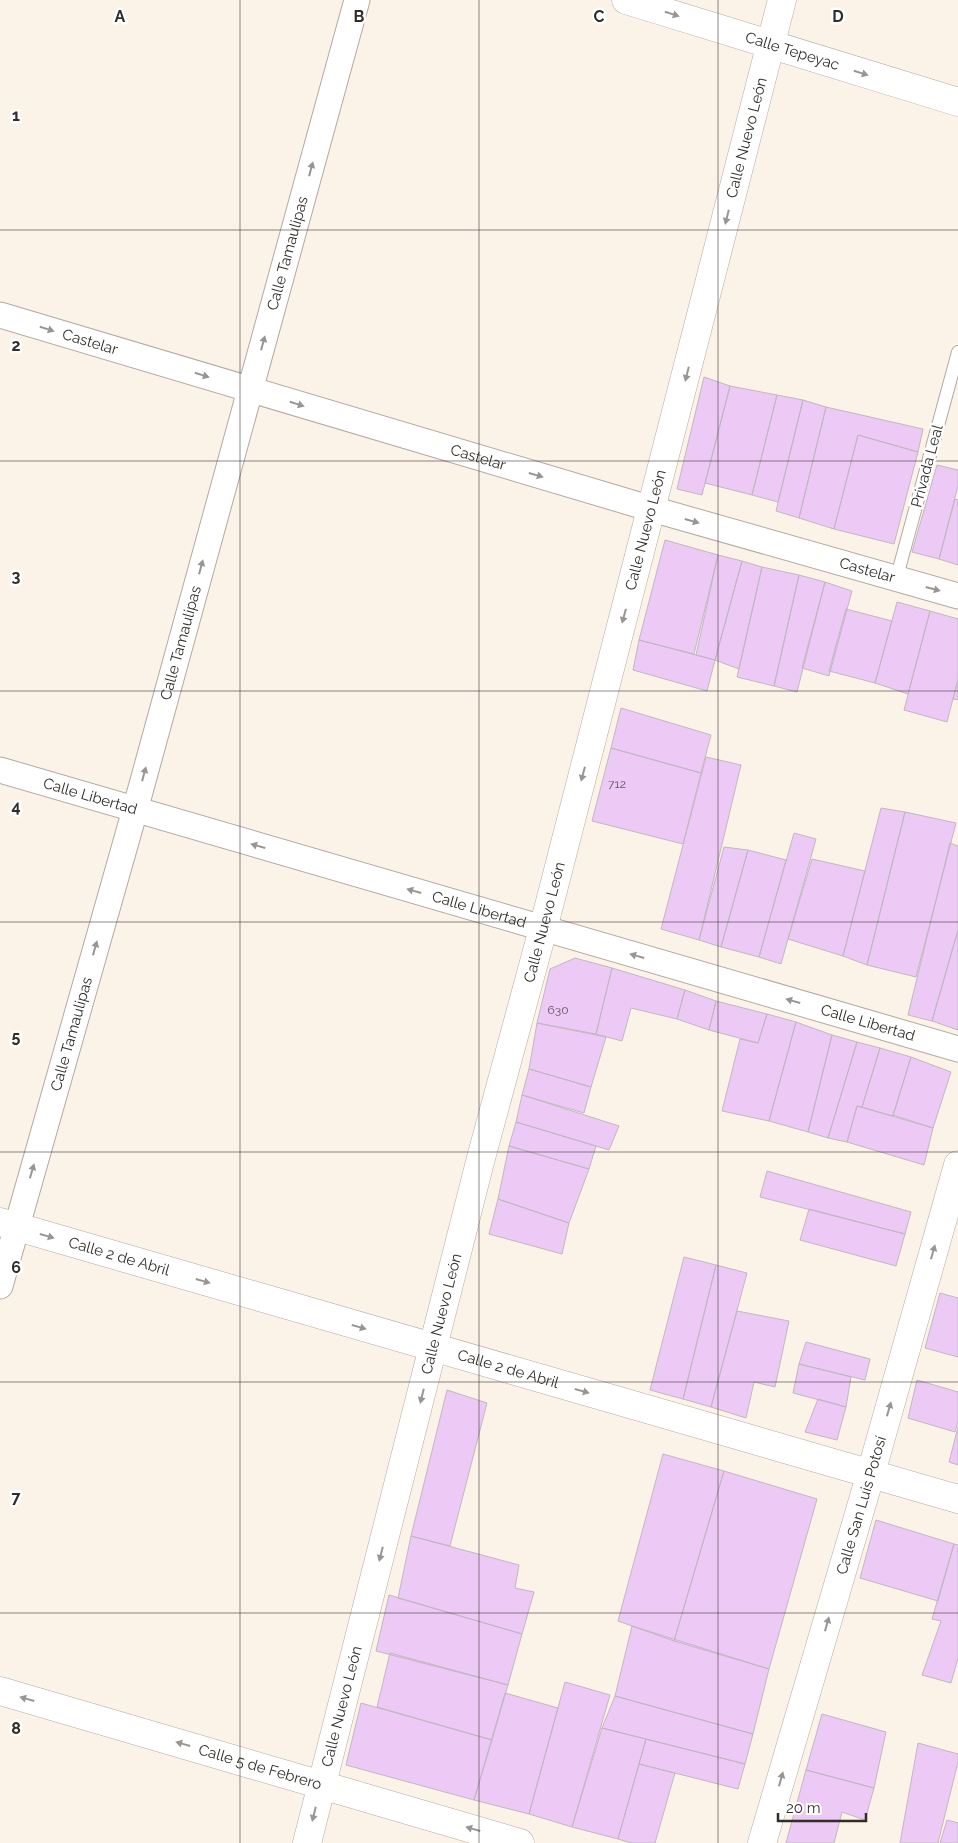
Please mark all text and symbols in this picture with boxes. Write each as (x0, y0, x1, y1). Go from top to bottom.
text: A (115, 7, 126, 26)
text: B (354, 7, 365, 26)
text: C (594, 7, 605, 26)
text: D (832, 7, 844, 26)
one-way arrow (665, 11, 680, 19)
street label: Calle Tepeyac (743, 28, 842, 74)
one-way arrow (854, 69, 869, 77)
street label: Calle Nuevo León (722, 75, 771, 200)
text: 1 (12, 106, 20, 125)
one-way arrow (307, 161, 315, 176)
street label: Calle Tamaulipas (263, 194, 312, 312)
one-way arrow (723, 209, 731, 224)
one-way arrow (39, 325, 54, 333)
street label: Castelar (60, 325, 121, 359)
one-way arrow (259, 335, 267, 350)
text: 2 (11, 336, 21, 355)
one-way arrow (682, 367, 690, 382)
one-way arrow (195, 372, 210, 380)
one-way arrow (289, 400, 304, 408)
street label: Privada Leal (907, 422, 947, 509)
street label: Castelar (448, 441, 509, 474)
street label: Calle Nuevo León (621, 468, 670, 592)
one-way arrow (529, 471, 544, 479)
one-way arrow (685, 517, 700, 525)
street label: Castelar (837, 554, 898, 587)
one-way arrow (197, 560, 205, 575)
text: 3 (12, 567, 21, 586)
street label: Calle Tamaulipas (157, 584, 205, 702)
one-way arrow (925, 586, 940, 594)
one-way arrow (620, 609, 628, 624)
one-way arrow (579, 766, 587, 781)
one-way arrow (141, 767, 149, 782)
street label: Calle Libertad (41, 774, 139, 819)
house number: 712 (608, 777, 626, 791)
text: 4 (11, 797, 21, 816)
one-way arrow (251, 841, 266, 849)
street label: Calle Nuevo León (520, 860, 569, 984)
one-way arrow (407, 887, 422, 895)
street label: Calle Libertad (430, 887, 528, 932)
one-way arrow (92, 940, 100, 955)
one-way arrow (630, 952, 645, 960)
street label: Calle Tamaulipas (47, 975, 96, 1093)
one-way arrow (786, 997, 801, 1005)
street label: Calle Libertad (819, 1001, 917, 1045)
house number: 630 (548, 1003, 569, 1017)
text: 5 (12, 1027, 21, 1046)
one-way arrow (29, 1164, 37, 1179)
one-way arrow (39, 1232, 54, 1240)
street label: Calle 2 de Abril (66, 1233, 173, 1280)
one-way arrow (929, 1245, 937, 1260)
street label: Calle Nuevo León (417, 1251, 465, 1376)
text: 6 (11, 1258, 21, 1277)
one-way arrow (195, 1278, 210, 1286)
one-way arrow (351, 1323, 366, 1331)
street label: Calle 2 de Abril (455, 1346, 562, 1392)
one-way arrow (575, 1387, 590, 1395)
one-way arrow (418, 1389, 426, 1404)
one-way arrow (885, 1401, 893, 1416)
street label: Calle San Luis Potosí (833, 1433, 890, 1577)
text: 7 (12, 1488, 21, 1507)
one-way arrow (377, 1546, 385, 1561)
one-way arrow (823, 1616, 831, 1631)
street label: Calle Nuevo León (318, 1644, 366, 1769)
one-way arrow (19, 1694, 34, 1702)
text: 8 (11, 1719, 21, 1738)
one-way arrow (175, 1740, 190, 1748)
street label: Calle 5 de Febrero (196, 1741, 324, 1794)
one-way arrow (777, 1772, 785, 1787)
scale bar (778, 1790, 866, 1822)
text: 20 m (786, 1799, 821, 1817)
one-way arrow (310, 1806, 318, 1821)
one-way arrow (465, 1825, 480, 1833)

